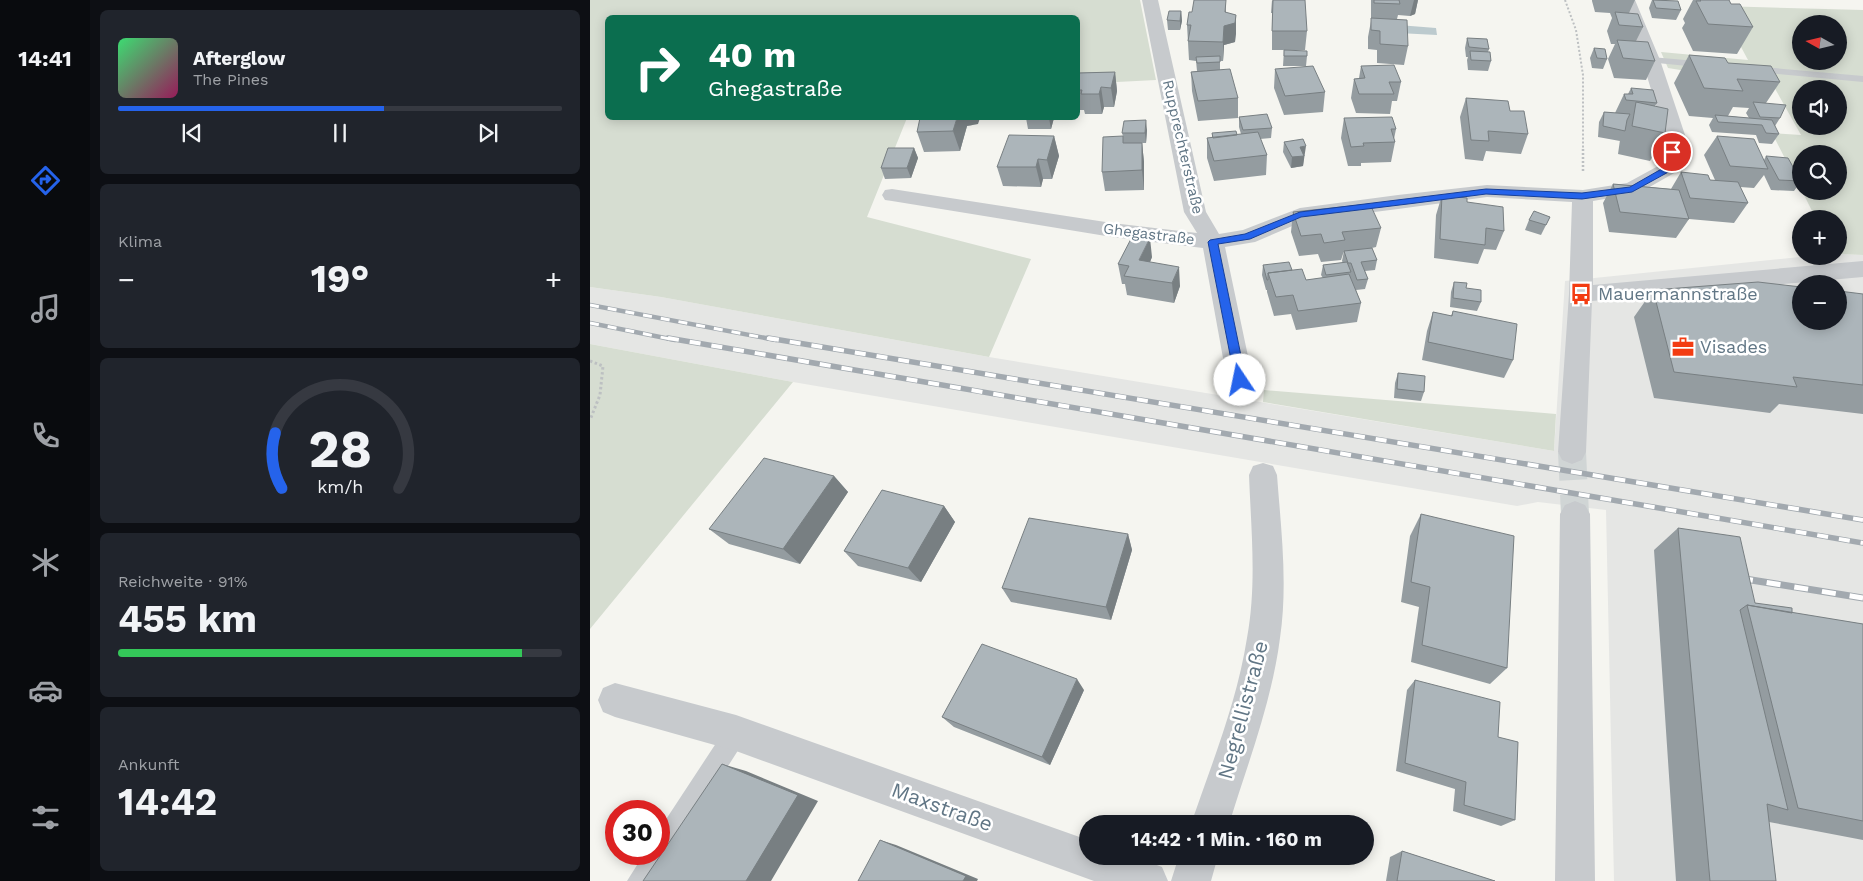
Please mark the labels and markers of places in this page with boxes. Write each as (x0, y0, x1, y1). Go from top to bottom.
pin (1651, 131, 1693, 173)
bus stop icon: Mauermannstraße (1568, 281, 1594, 307)
place label: Mauermannstraße (1598, 283, 1758, 304)
office icon: Visades (1670, 334, 1696, 360)
place label: Visades (1700, 336, 1767, 357)

